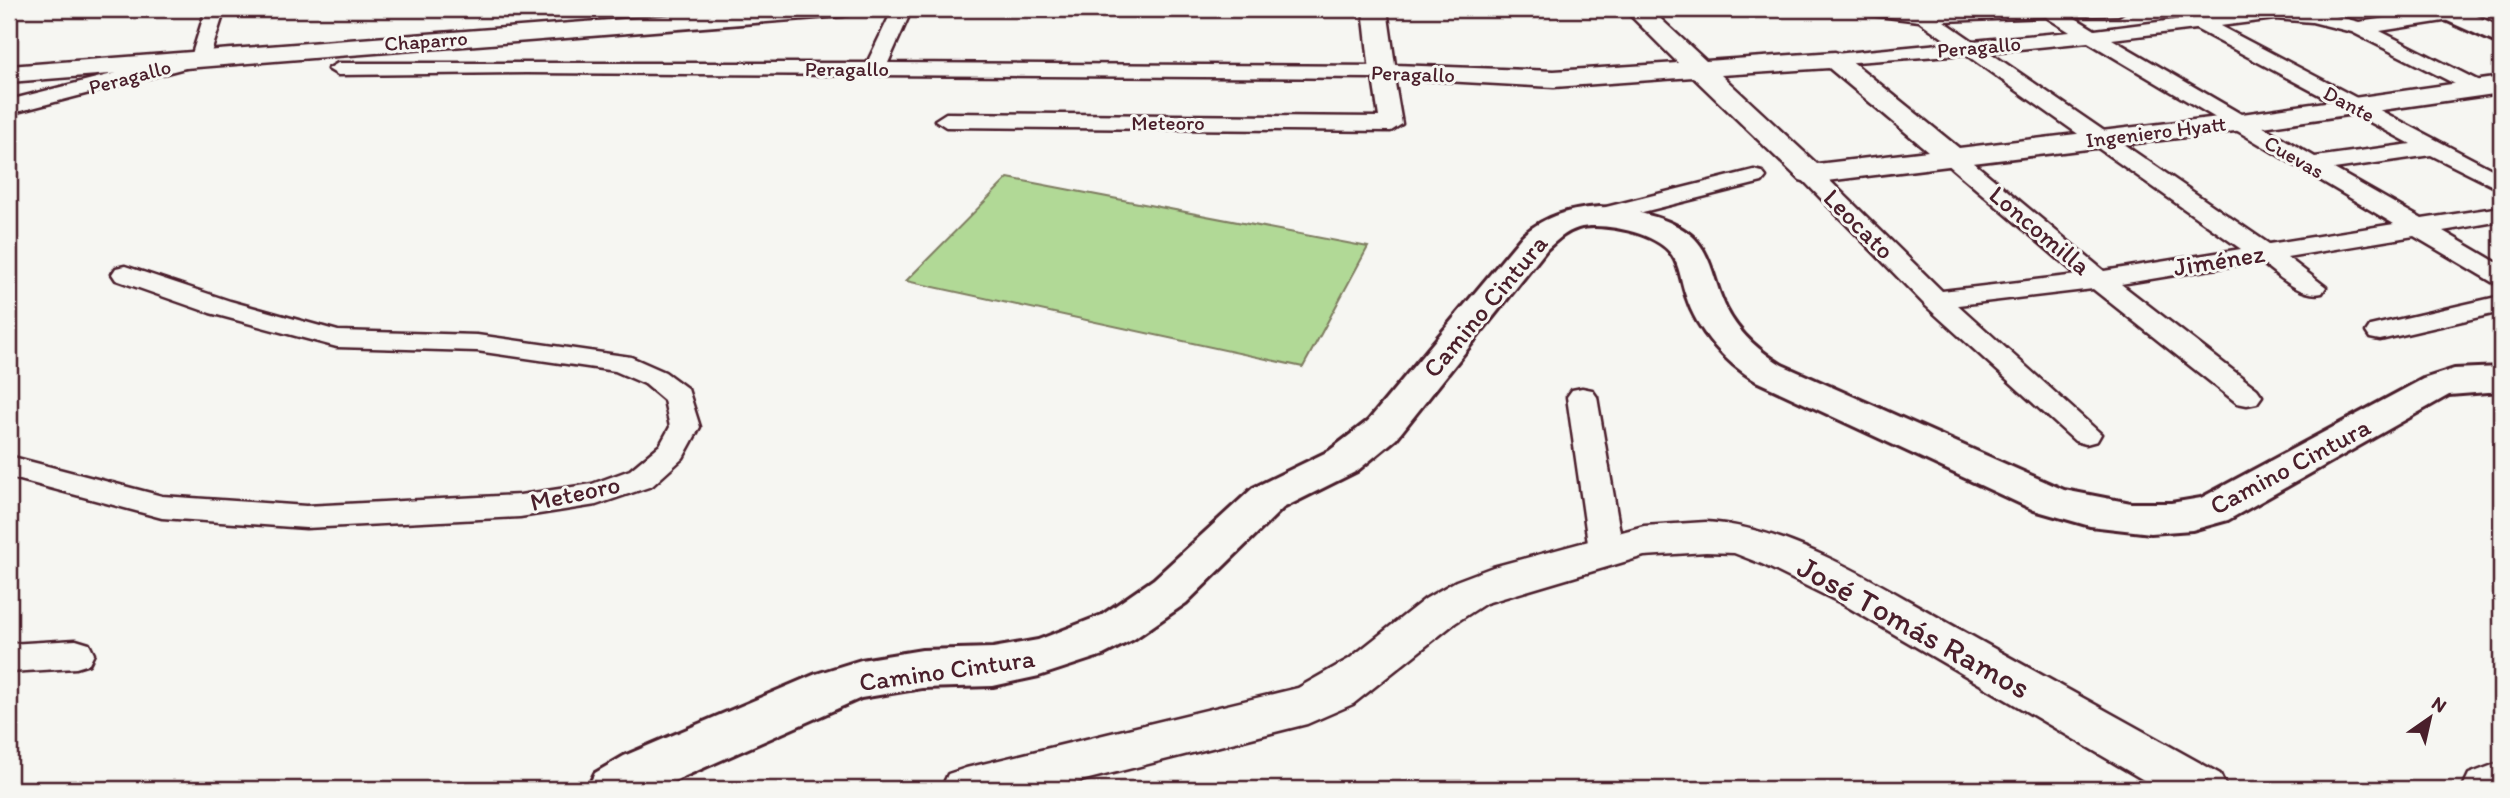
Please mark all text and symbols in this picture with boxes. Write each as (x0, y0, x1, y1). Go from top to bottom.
street label: Chaparro (383, 25, 469, 56)
street label: Peragallo (1936, 30, 2022, 63)
street label: Peragallo (86, 54, 174, 99)
street label: Peragallo (805, 56, 889, 81)
street label: Peragallo (1370, 60, 1456, 87)
street label: Dante (2319, 80, 2379, 127)
street label: Meteoro (1131, 110, 1205, 135)
street label: Ingeniero Hyatt (2084, 110, 2228, 153)
street label: Cuevas (2260, 130, 2329, 184)
street label: Loncomilla (1983, 178, 2098, 282)
street label: Leocato (1817, 182, 1901, 266)
street label: Camino Cintura (1416, 228, 1554, 384)
street label: Jiménez (2171, 237, 2267, 283)
street label: Camino Cintura (2204, 410, 2376, 522)
street label: Meteoro (527, 468, 623, 518)
street label: José Tomás Ramos (1791, 547, 2037, 707)
street label: Camino Cintura (857, 642, 1037, 698)
north arrow (2394, 682, 2464, 752)
text: N (2427, 691, 2451, 717)

